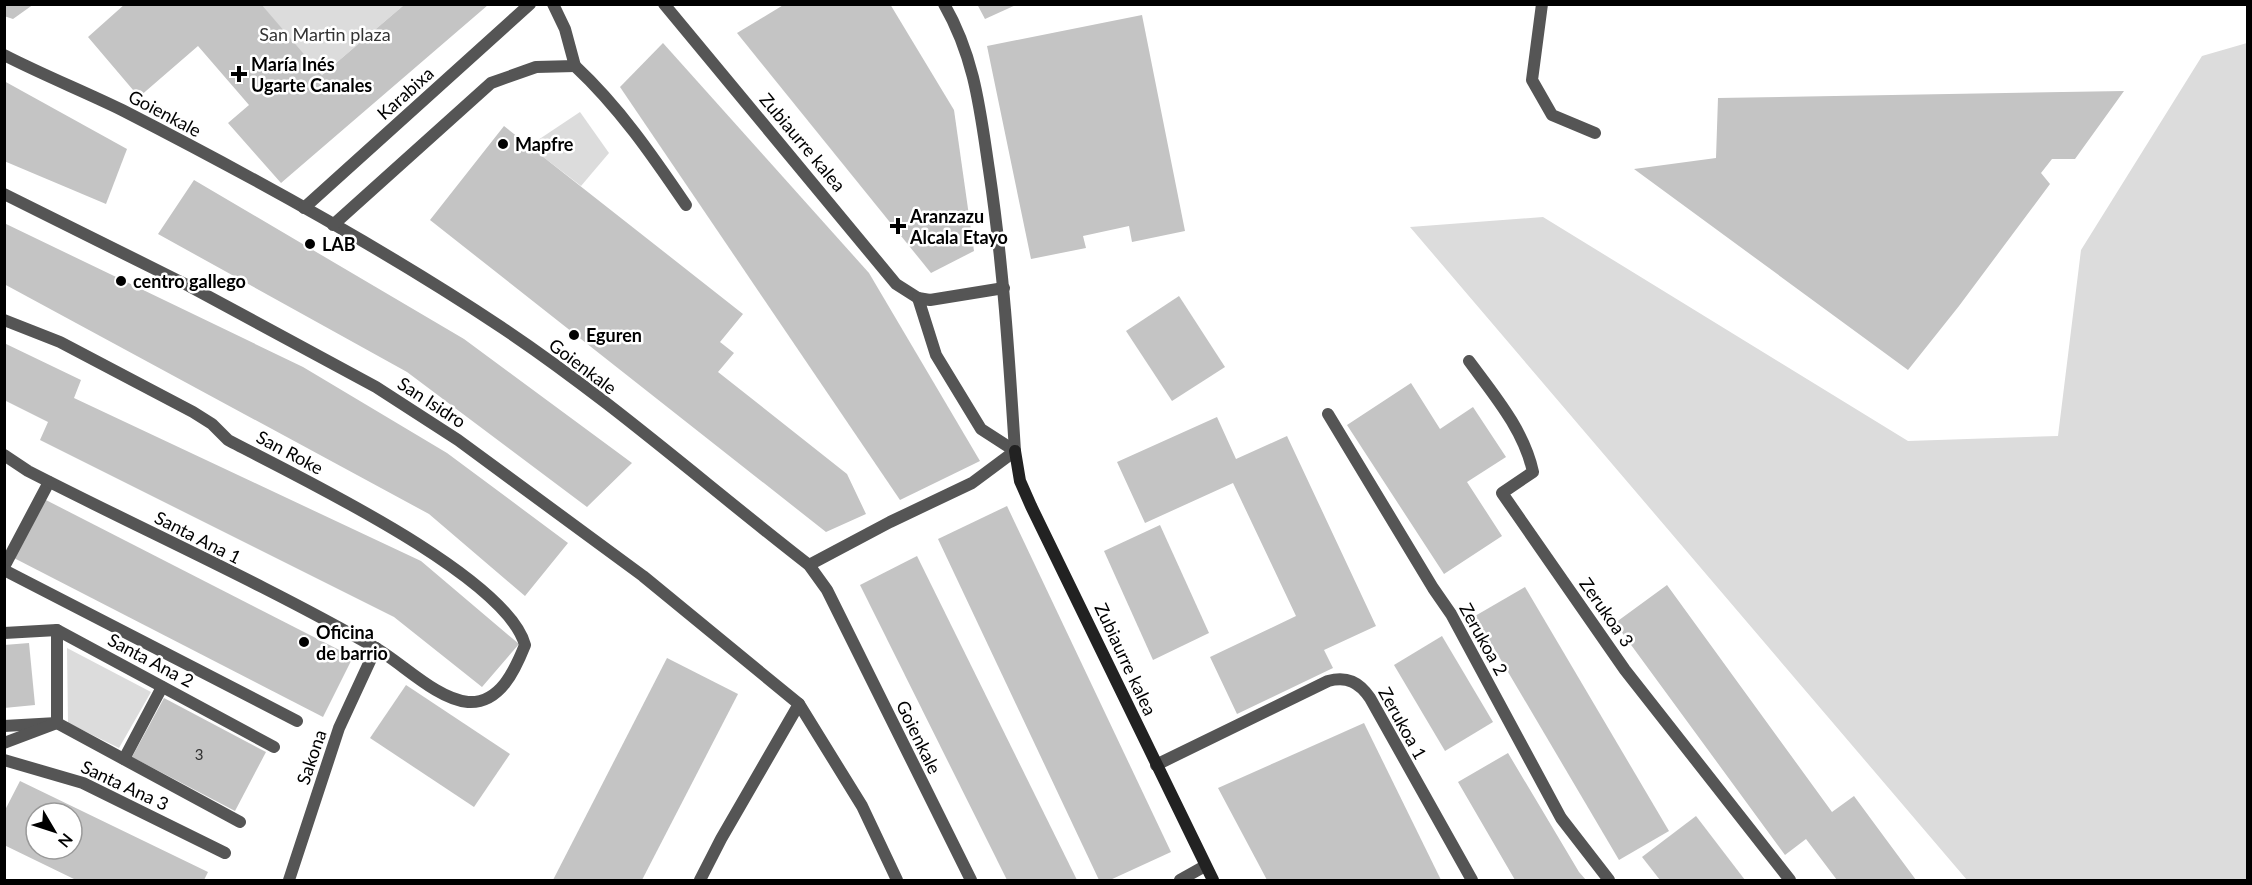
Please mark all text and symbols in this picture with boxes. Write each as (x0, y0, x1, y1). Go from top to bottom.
park label: San Martin plaza (259, 23, 391, 45)
place label: María Inés Ugarte Canales (251, 53, 372, 96)
street label: Karabixa (372, 62, 438, 124)
marker: María Inés Ugarte Canales (232, 67, 246, 81)
street label: Goienkale (125, 85, 205, 141)
street label: Zubiaurre kalea (756, 88, 850, 196)
place label: Mapfre (515, 133, 574, 155)
marker: Mapfre (496, 137, 510, 151)
place label: Aranzazu Alcala Etayo (909, 205, 1008, 248)
marker: Aranzazu Alcala Etayo (891, 219, 905, 233)
place label: LAB (322, 233, 356, 255)
marker: LAB (303, 237, 317, 251)
place label: centro gallego (133, 270, 246, 292)
marker: centro gallego (114, 274, 128, 288)
place label: Eguren (586, 324, 642, 346)
marker: Eguren (567, 328, 581, 342)
street label: Goienkale (545, 333, 621, 399)
street label: San Isidro (394, 372, 470, 432)
street label: San Roke (253, 425, 327, 479)
street label: Santa Ana 1 (151, 506, 245, 568)
street label: Zerukoa 3 (1575, 573, 1639, 651)
street label: Zubiaurre kalea (1090, 599, 1162, 719)
street label: Zerukoa 2 (1455, 599, 1513, 679)
place label: Oficina de barrio (316, 621, 388, 664)
street label: Santa Ana 2 (104, 628, 198, 692)
marker: Oficina de barrio (297, 635, 311, 649)
street label: Zerukoa 1 (1374, 683, 1432, 763)
street label: Goienkale (892, 697, 946, 777)
street label: Sakona (291, 727, 331, 787)
house number: 3 (195, 745, 203, 763)
street label: Santa Ana 3 (78, 755, 172, 815)
north arrow (24, 801, 84, 861)
text: N (55, 830, 77, 852)

